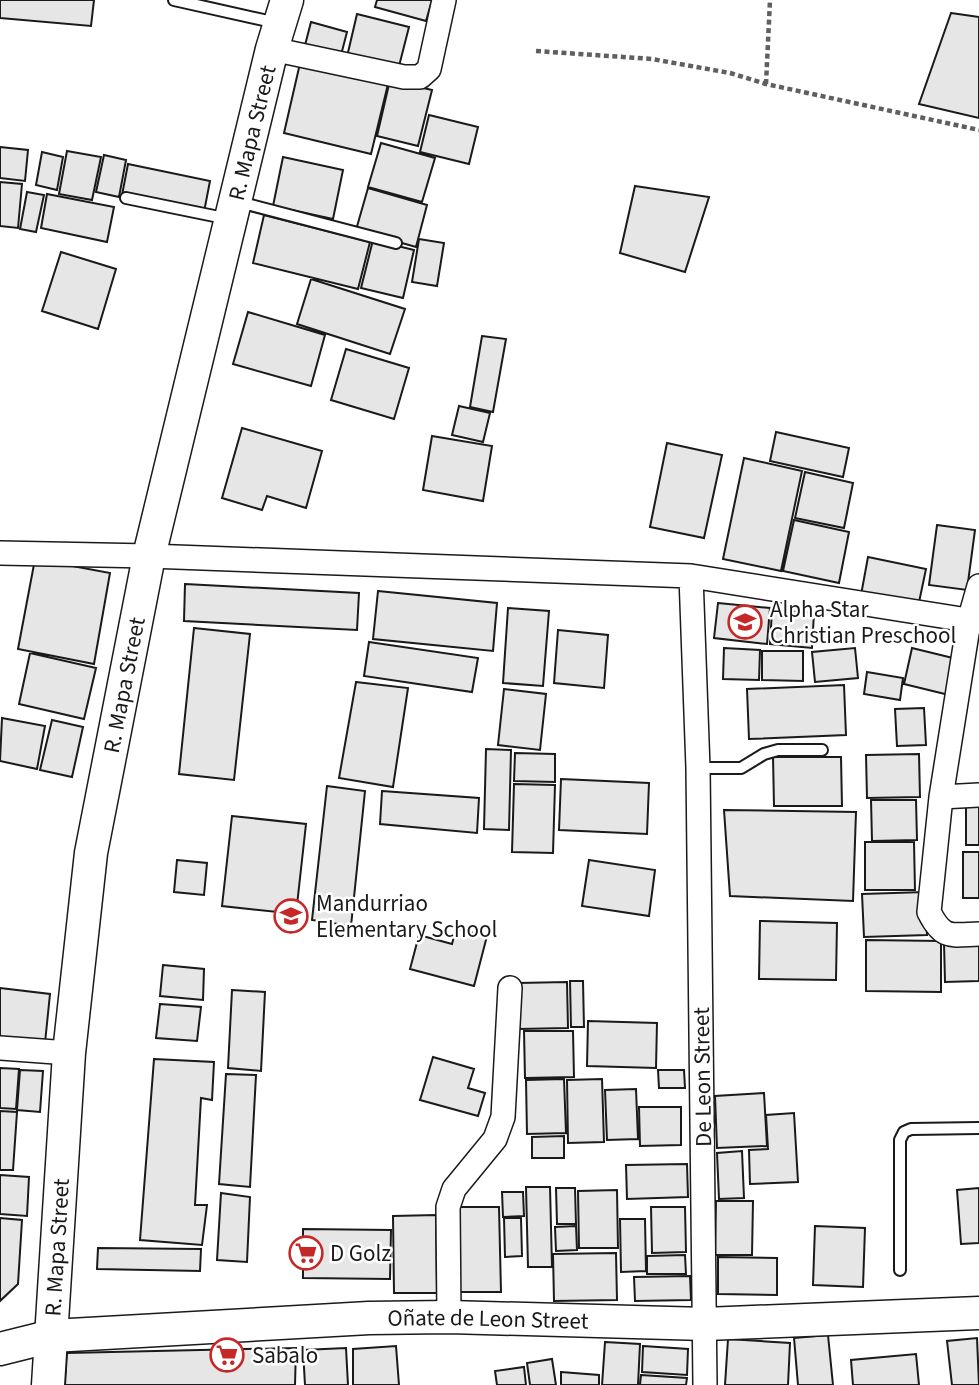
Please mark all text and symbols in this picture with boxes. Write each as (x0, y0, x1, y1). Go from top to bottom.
street label: R. Mapa Street (220, 62, 285, 204)
place label: Alpha Star Christian Preschool (770, 593, 956, 652)
school or university icon: Alpha Star Christian Preschool (726, 603, 764, 641)
street label: R. Mapa Street (95, 614, 154, 756)
place label: Mandurriao Elementary School (316, 887, 497, 946)
school or university icon: Mandurriao Elementary School (272, 897, 310, 935)
street label: De Leon Street (685, 1007, 720, 1147)
street label: R. Mapa Street (36, 1177, 78, 1317)
supermarket icon: D Golz (287, 1234, 325, 1272)
place label: D Golz (330, 1237, 391, 1270)
street label: Oñate de Leon Street (387, 1301, 589, 1338)
supermarket icon: Sabalo (208, 1336, 246, 1374)
place label: Sabalo (252, 1339, 318, 1372)

